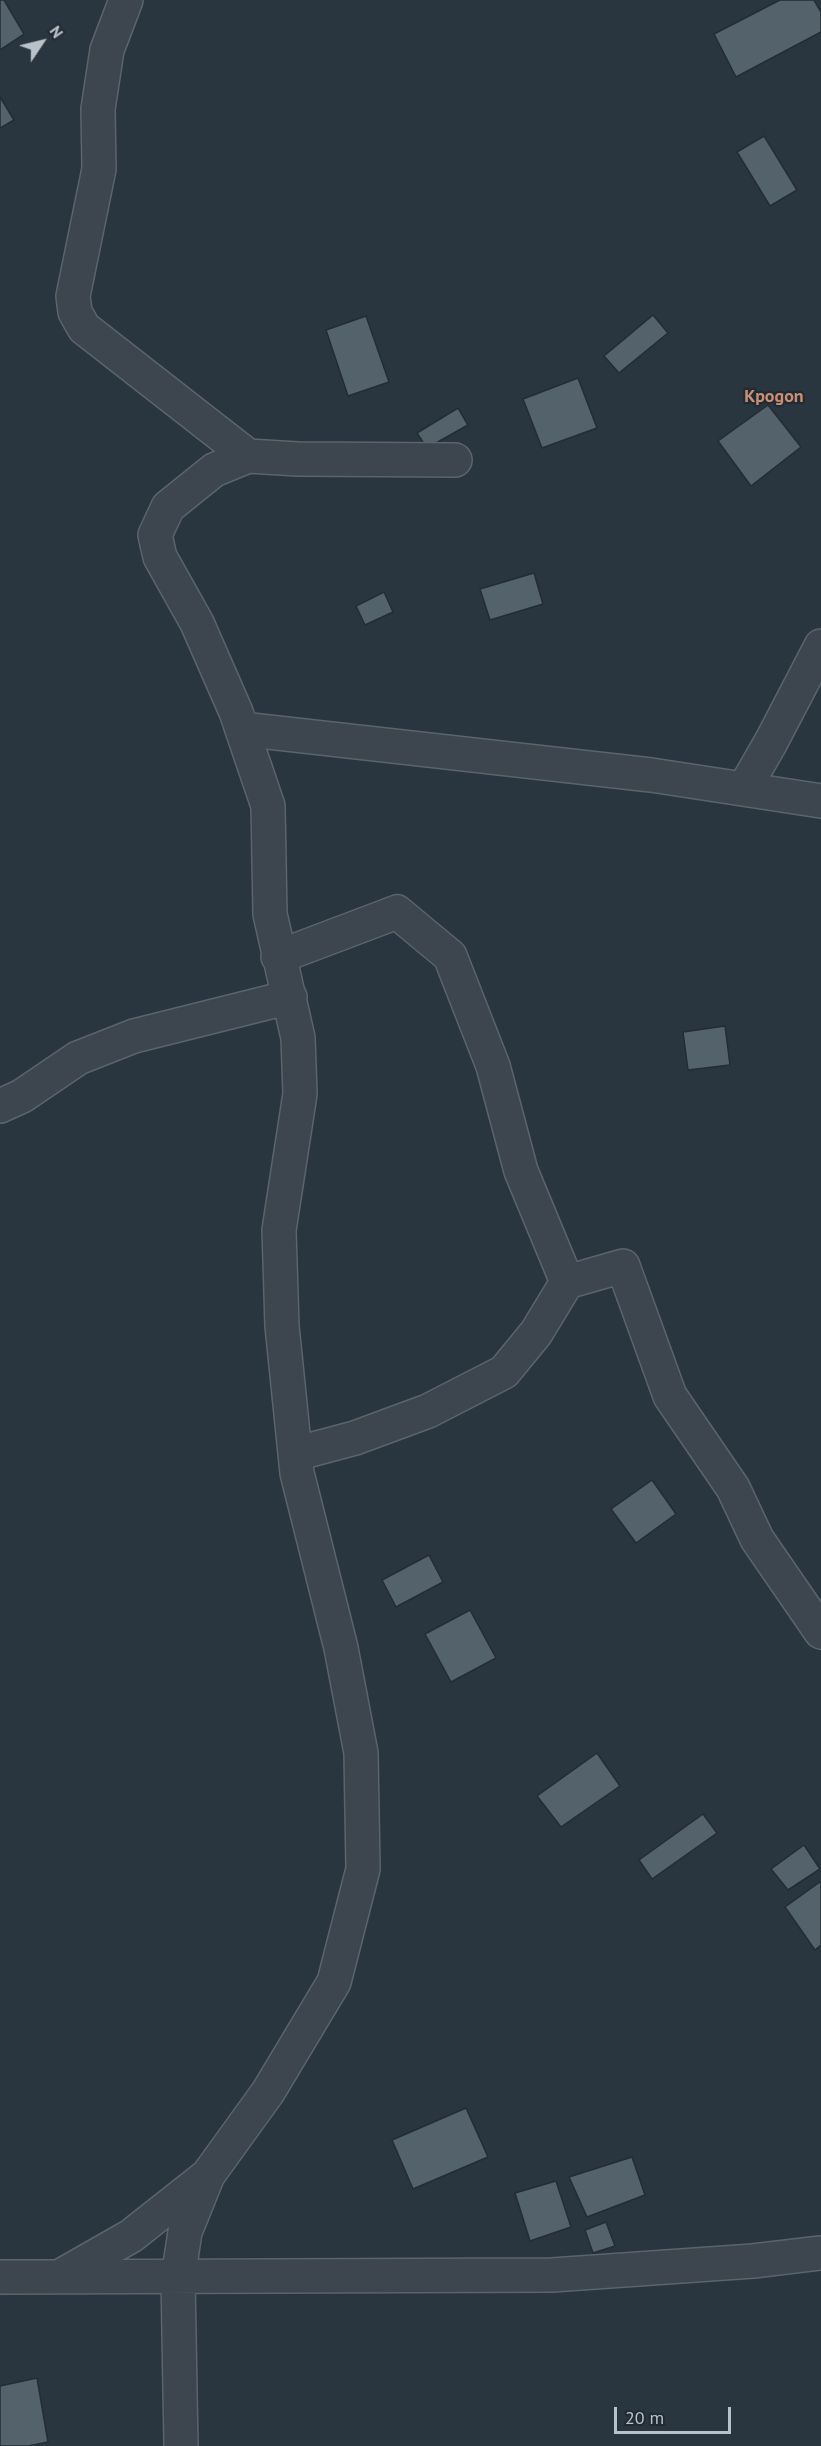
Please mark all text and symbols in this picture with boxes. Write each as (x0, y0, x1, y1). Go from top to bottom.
north arrow (12, 12, 72, 72)
text: N (46, 22, 68, 42)
district label: Kpogon (744, 386, 804, 408)
scale bar (617, 2395, 734, 2433)
text: 20 m (625, 2406, 664, 2429)

